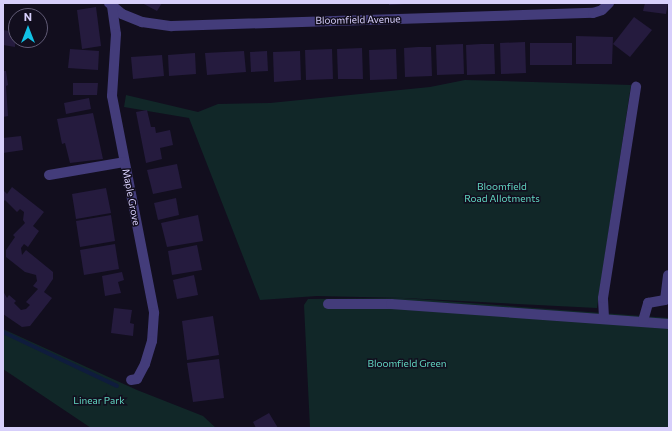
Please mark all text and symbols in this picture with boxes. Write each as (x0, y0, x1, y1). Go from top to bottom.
north arrow (8, 8, 48, 48)
text: N (24, 10, 32, 23)
street label: Bloomfield Avenue (315, 13, 401, 27)
street label: Maple Grove (120, 168, 142, 226)
park label: Bloomfield Road Allotments (464, 180, 540, 204)
park label: Bloomfield Green (367, 358, 447, 370)
park label: Linear Park (73, 395, 125, 407)

